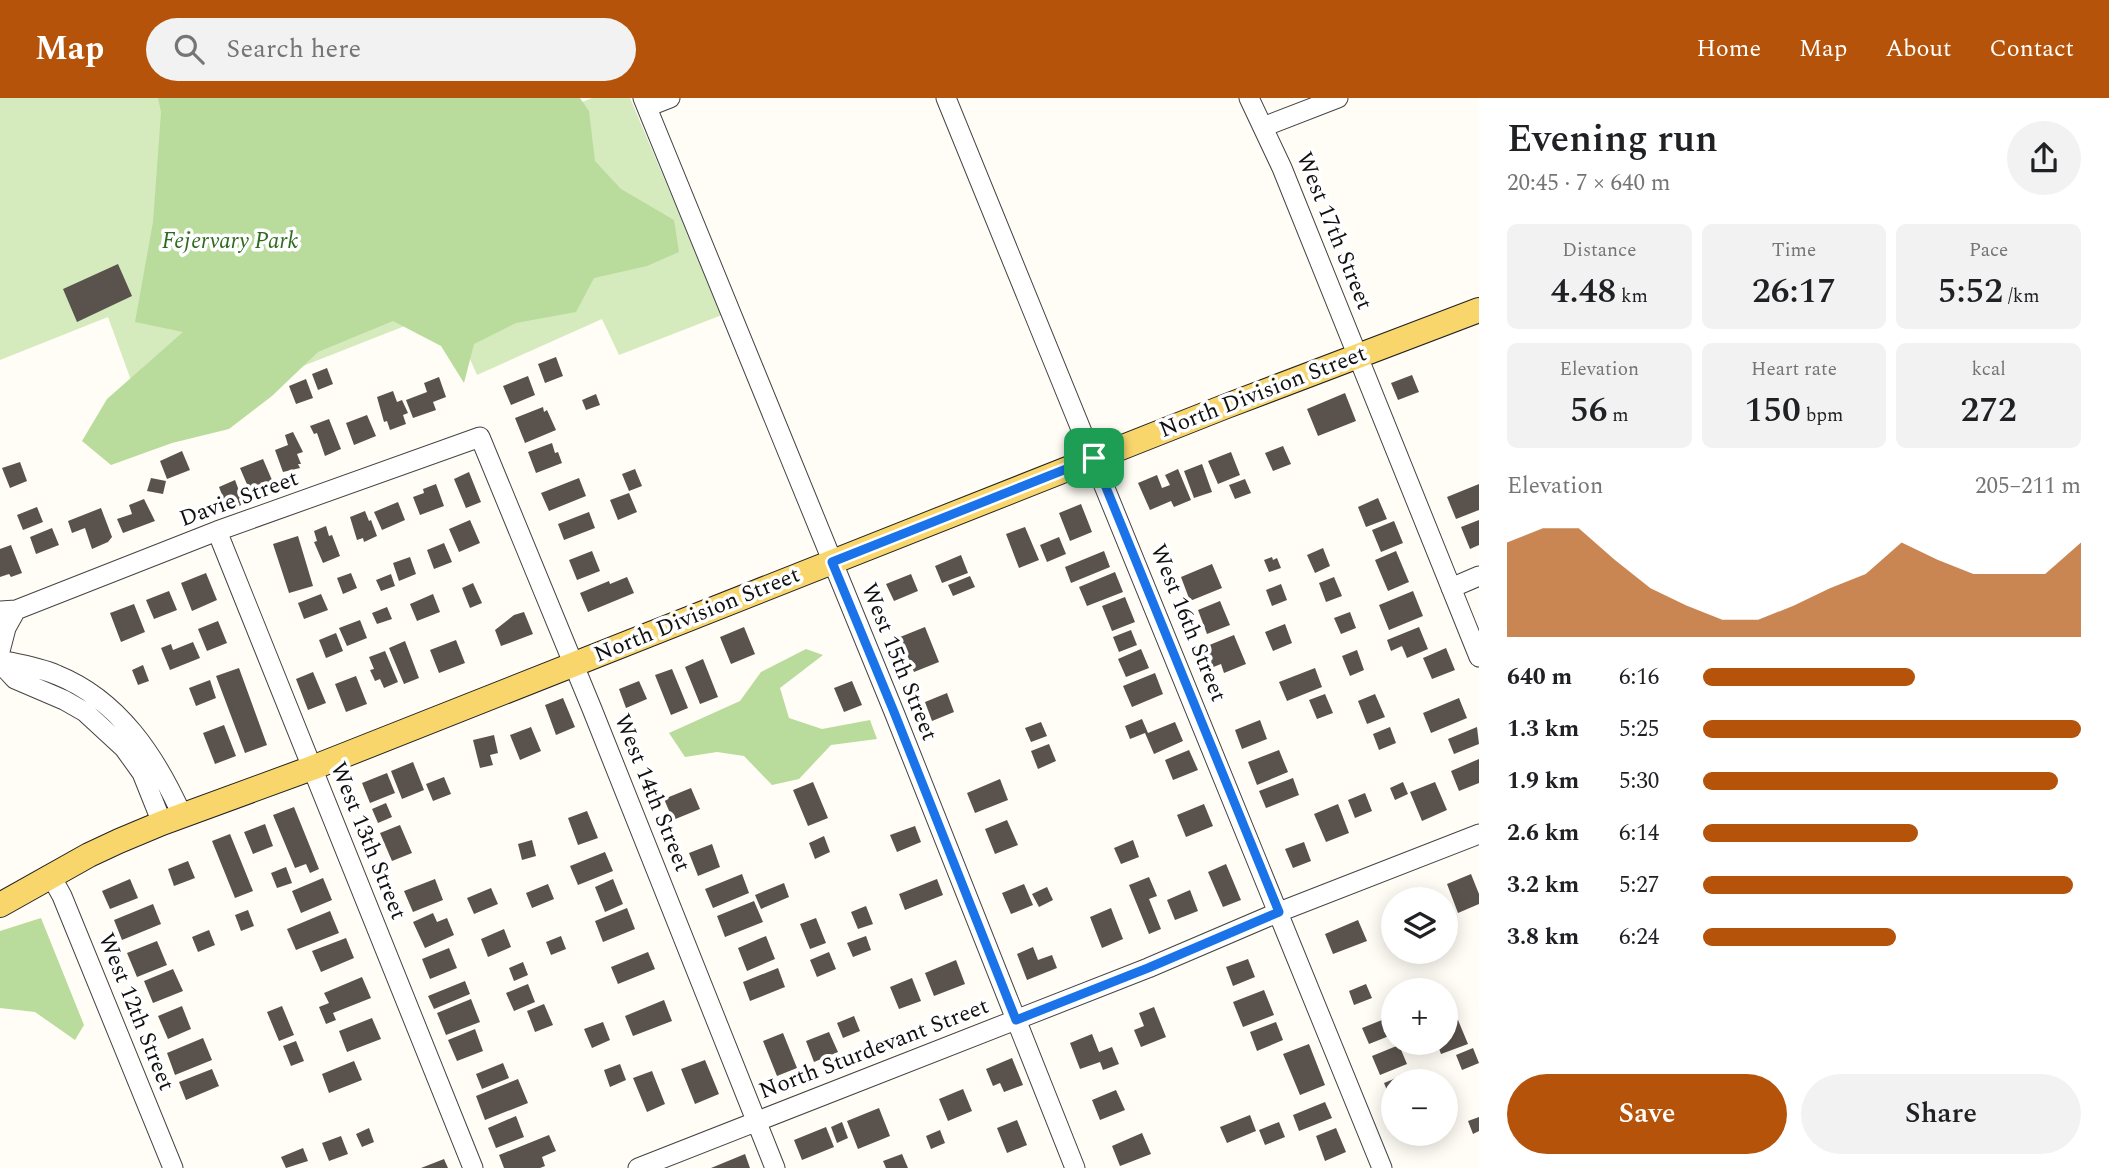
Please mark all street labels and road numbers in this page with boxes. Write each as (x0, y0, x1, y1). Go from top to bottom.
street label: West 17th Street (1286, 147, 1382, 315)
street label: North Division Street (1154, 336, 1372, 448)
street label: Davie Street (174, 461, 304, 537)
street label: West 16th Street (1140, 539, 1236, 707)
street label: North Division Street (589, 558, 805, 672)
street label: West 15th Street (851, 578, 947, 746)
street label: West 14th Street (604, 709, 700, 877)
street label: West 13th Street (320, 757, 416, 925)
street label: West 12th Street (88, 928, 184, 1096)
street label: North Sturdevant Street (754, 989, 994, 1109)

